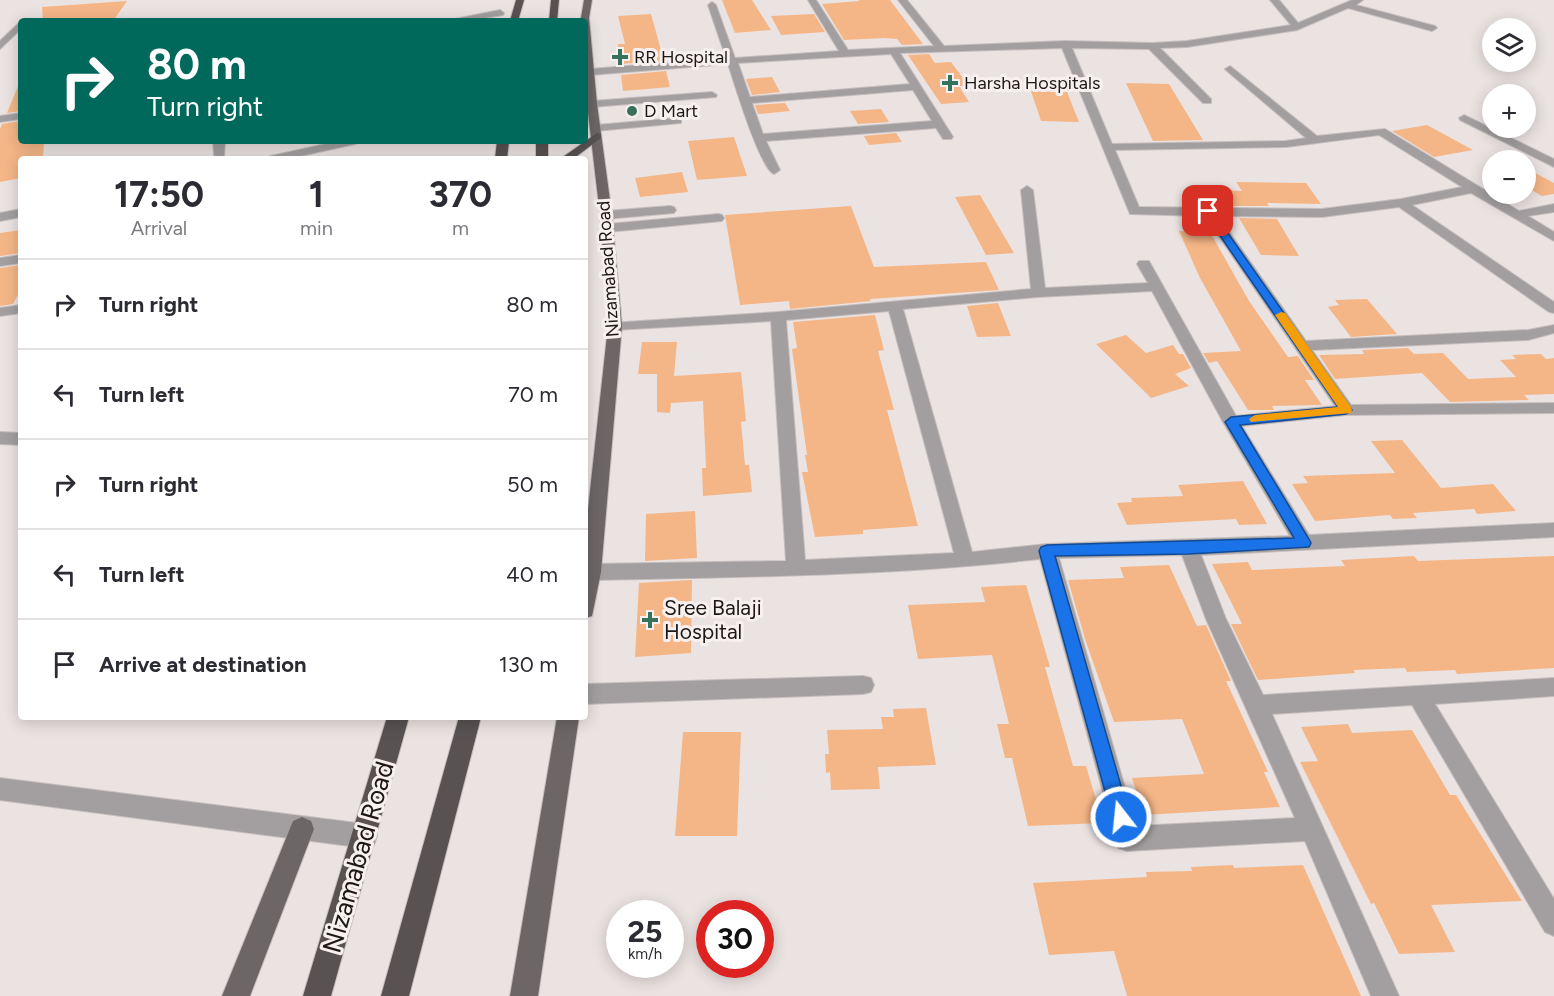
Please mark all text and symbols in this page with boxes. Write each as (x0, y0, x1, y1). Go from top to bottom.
map controls (1482, 18, 1536, 204)
button: layers (1482, 18, 1536, 72)
text: 80 m (147, 39, 247, 90)
icon: right (48, 42, 126, 120)
place label: RR Hospital (634, 46, 728, 68)
marker: RR Hospital (611, 48, 629, 66)
place label: Harsha Hospitals (964, 72, 1100, 94)
marker: Harsha Hospitals (941, 74, 959, 92)
button: + (1482, 84, 1536, 138)
text: Turn right (147, 90, 263, 123)
place label: D Mart (644, 100, 698, 122)
marker: D Mart (625, 104, 639, 118)
button: − (1482, 150, 1536, 204)
text: 17:50 (114, 173, 204, 216)
text: 1 (309, 173, 324, 216)
text: 370 (429, 173, 492, 216)
pin (1182, 185, 1233, 236)
icon: arrive (1191, 194, 1224, 227)
street label: Nizamabad Road (592, 200, 624, 338)
text: Arrival (131, 216, 187, 240)
text: min (300, 216, 333, 240)
text: m (452, 216, 469, 240)
icon: right (48, 288, 81, 321)
text: Turn right (99, 291, 198, 318)
text: 80 m (506, 291, 558, 318)
icon: left (48, 378, 81, 411)
text: Turn left (99, 381, 185, 408)
text: 70 m (508, 381, 558, 408)
icon: right (48, 468, 81, 501)
text: Turn right (99, 471, 198, 498)
text: 50 m (507, 471, 558, 498)
icon: left (48, 558, 81, 591)
text: Turn left (99, 561, 185, 588)
text: 40 m (506, 561, 558, 588)
place label: Sree Balaji Hospital (664, 595, 762, 644)
marker: Sree Balaji Hospital (641, 611, 659, 629)
icon: arrive (48, 648, 81, 681)
text: Arrive at destination (99, 651, 307, 678)
text: 130 m (499, 651, 558, 678)
street label: Nizamabad Road (315, 758, 401, 956)
position arrow (1089, 785, 1153, 849)
speed limit sign: 30 (696, 900, 774, 978)
text: 25 (628, 913, 662, 950)
text: km/h (628, 945, 662, 963)

